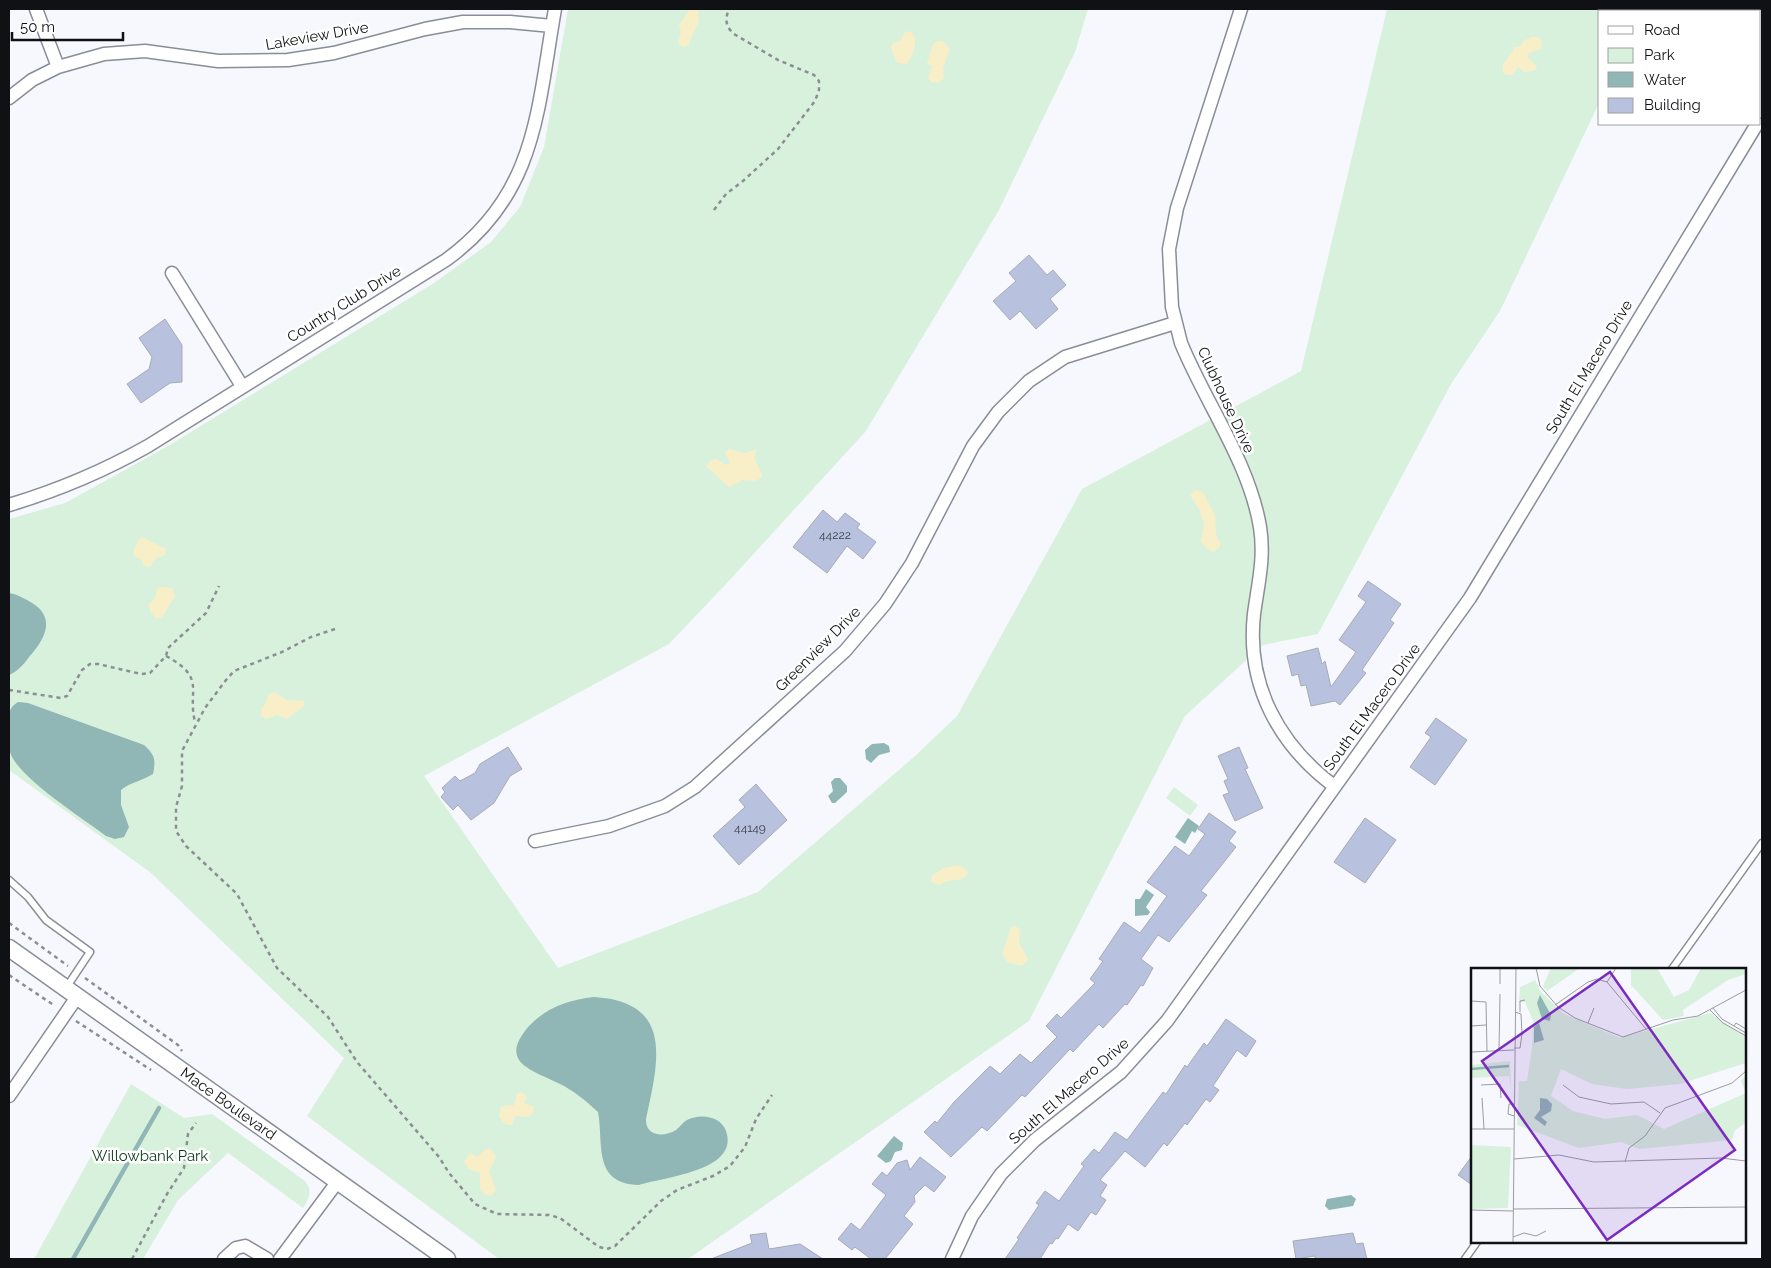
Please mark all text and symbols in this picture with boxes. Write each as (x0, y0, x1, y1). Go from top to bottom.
scale bar (12, 10, 124, 42)
legend (1598, 10, 1761, 125)
text: 50 m (20, 18, 55, 36)
street label: Lakeview Drive (264, 18, 370, 54)
text: Road (1644, 21, 1680, 39)
text: Park (1644, 46, 1675, 64)
text: Water (1644, 71, 1687, 89)
text: Building (1644, 96, 1701, 114)
street label: Country Club Drive (284, 262, 404, 346)
street label: South El Macero Drive (1542, 297, 1636, 437)
street label: Clubhouse Drive (1194, 344, 1258, 456)
house number: 44222 (819, 528, 851, 542)
street label: Greenview Drive (772, 602, 865, 695)
street label: South El Macero Drive (1320, 640, 1424, 774)
house number: 44149 (734, 821, 766, 835)
inset map (1471, 968, 1746, 1243)
street label: South El Macero Drive (1005, 1034, 1133, 1148)
street label: Mace Boulevard (177, 1064, 280, 1144)
park label: Willowbank Park (92, 1147, 208, 1165)

